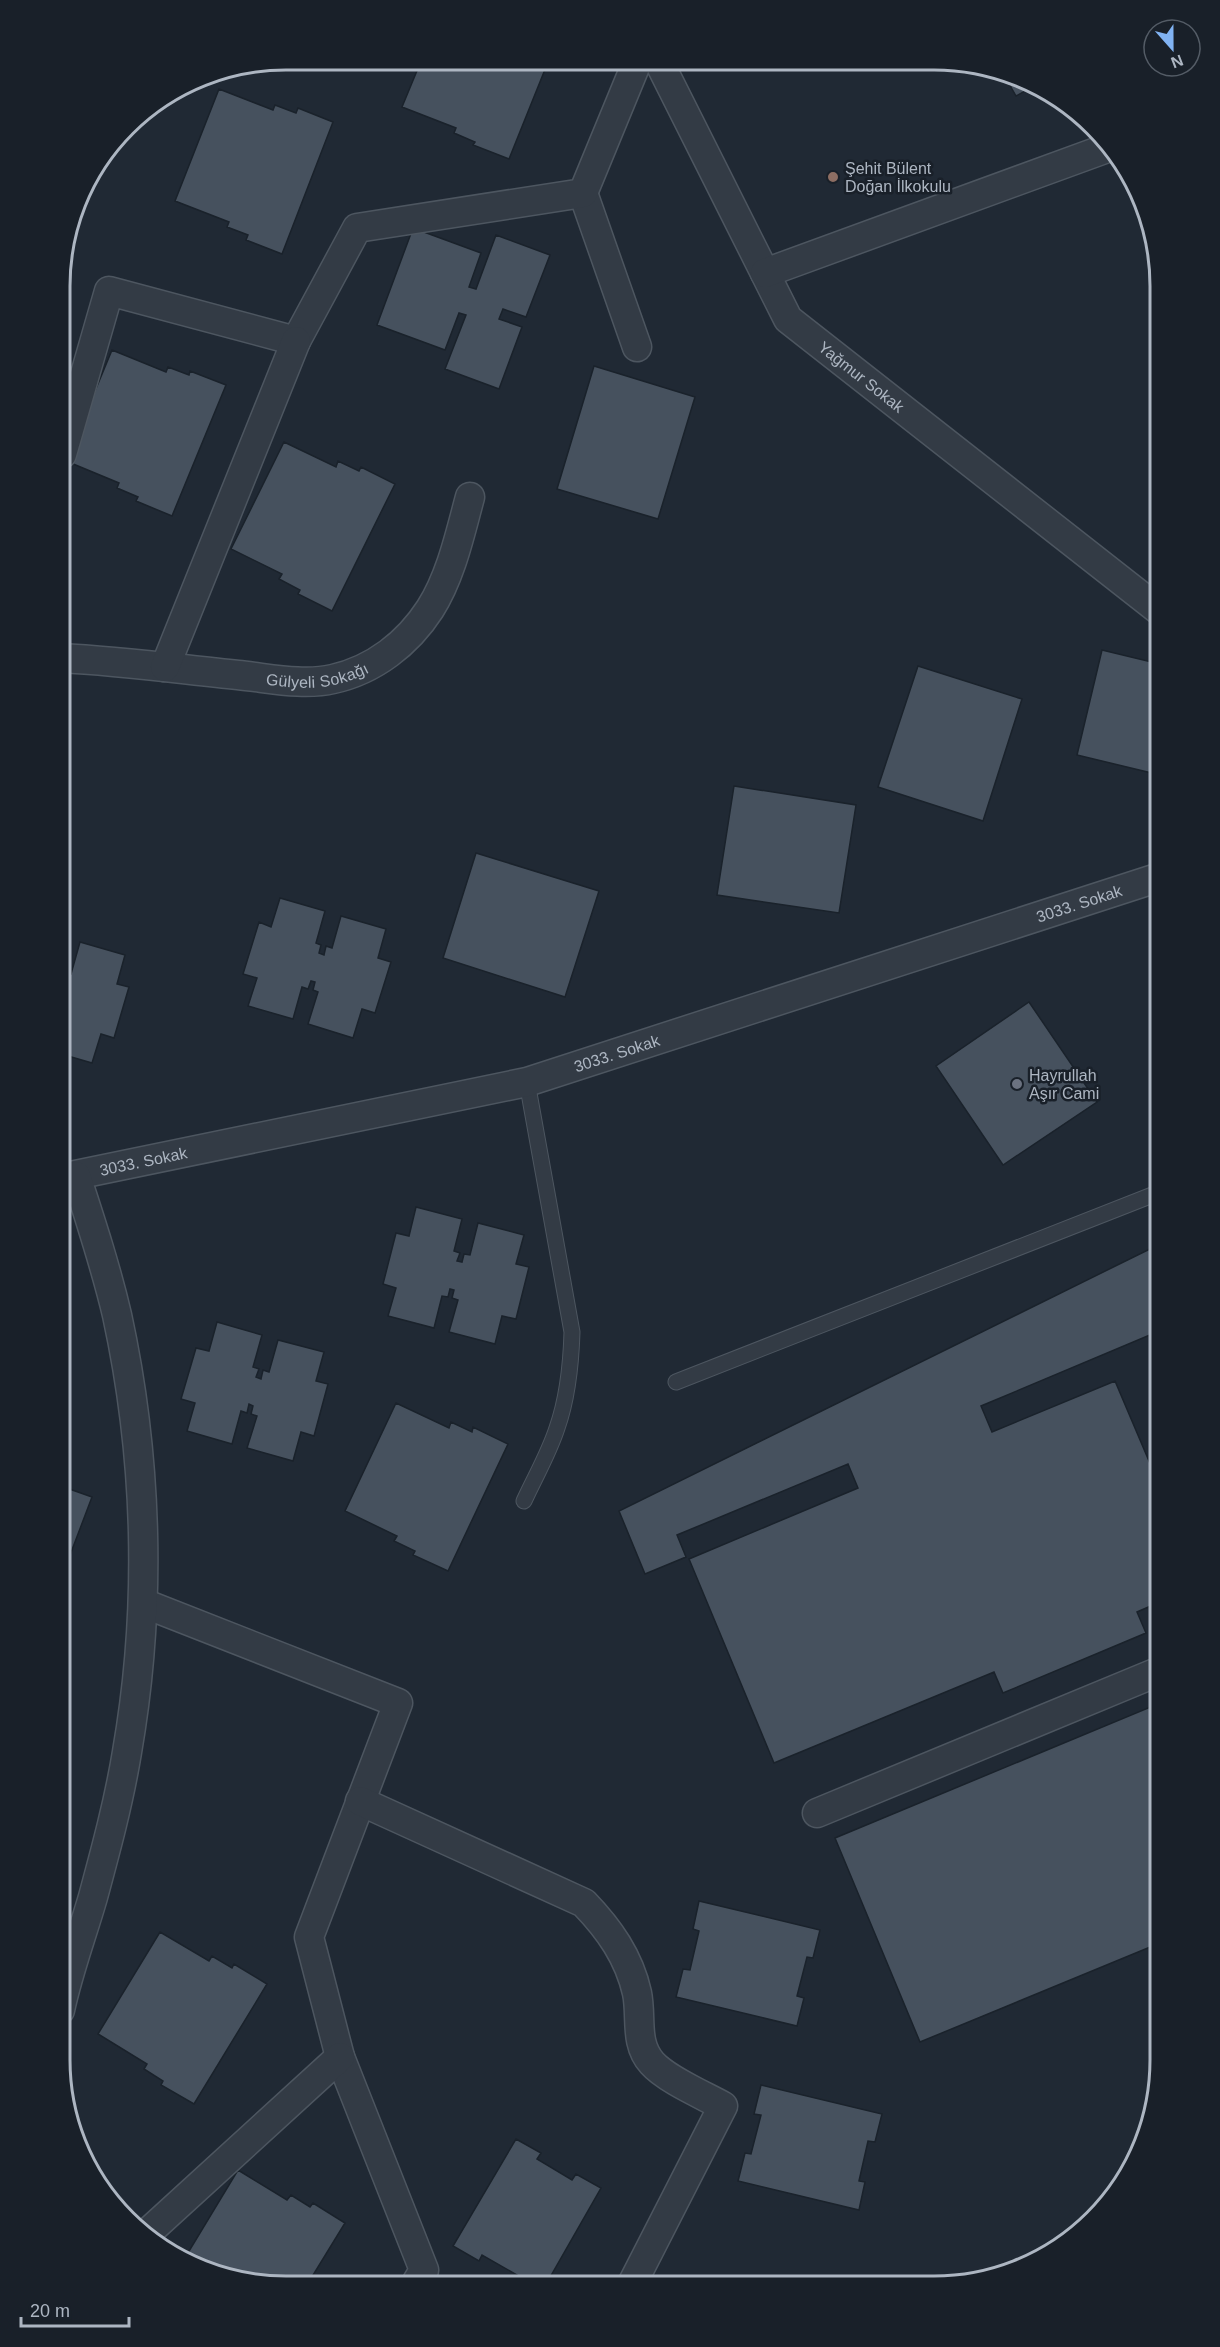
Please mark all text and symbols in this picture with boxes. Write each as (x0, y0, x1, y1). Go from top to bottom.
north arrow (1142, 18, 1202, 78)
text: N (1169, 52, 1186, 72)
place label: Şehit Bülent Doğan İlkokulu (845, 160, 951, 195)
marker: Şehit Bülent Doğan İlkokulu (826, 170, 840, 184)
street label: Yağmur Sokak (815, 338, 908, 416)
street label: Gülyeli Sokağı (265, 660, 371, 691)
street label: 3033. Sokak (1034, 882, 1125, 926)
street label: 3033. Sokak (572, 1031, 663, 1075)
place label: Hayrullah Aşır Cami (1029, 1067, 1099, 1102)
marker: Hayrullah Aşır Cami (1010, 1077, 1024, 1091)
street label: 3033. Sokak (98, 1144, 190, 1179)
scale bar (21, 2290, 129, 2328)
text: 20 m (30, 2301, 70, 2321)

